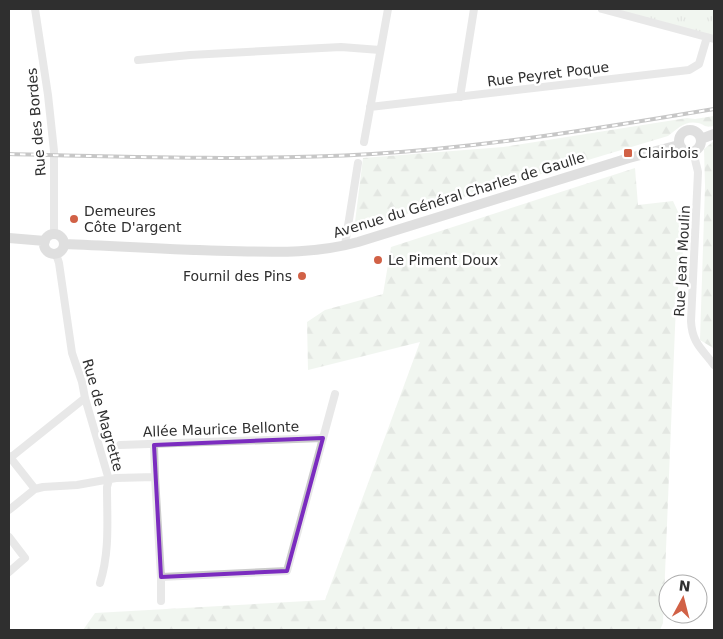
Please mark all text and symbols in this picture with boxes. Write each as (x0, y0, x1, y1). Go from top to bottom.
street label: Rue Peyret Poque (486, 59, 610, 89)
street label: Rue des Bordes (23, 67, 49, 177)
place label: Clairbois (638, 145, 699, 161)
marker: Clairbois (622, 147, 634, 159)
street label: Avenue du Général Charles de Gaulle (331, 149, 587, 241)
place label: Demeures Côte D'argent (84, 203, 182, 235)
street label: Rue Jean Moulin (671, 205, 693, 317)
marker: Demeures Côte D'argent (68, 213, 80, 225)
place label: Le Piment Doux (388, 252, 498, 268)
marker: Le Piment Doux (372, 254, 384, 266)
place label: Fournil des Pins (183, 268, 292, 284)
marker: Fournil des Pins (296, 270, 308, 282)
street label: Rue de Magrette (79, 357, 127, 473)
street label: Allée Maurice Bellonte (143, 418, 299, 440)
north arrow (658, 574, 708, 624)
text: N (678, 577, 691, 595)

